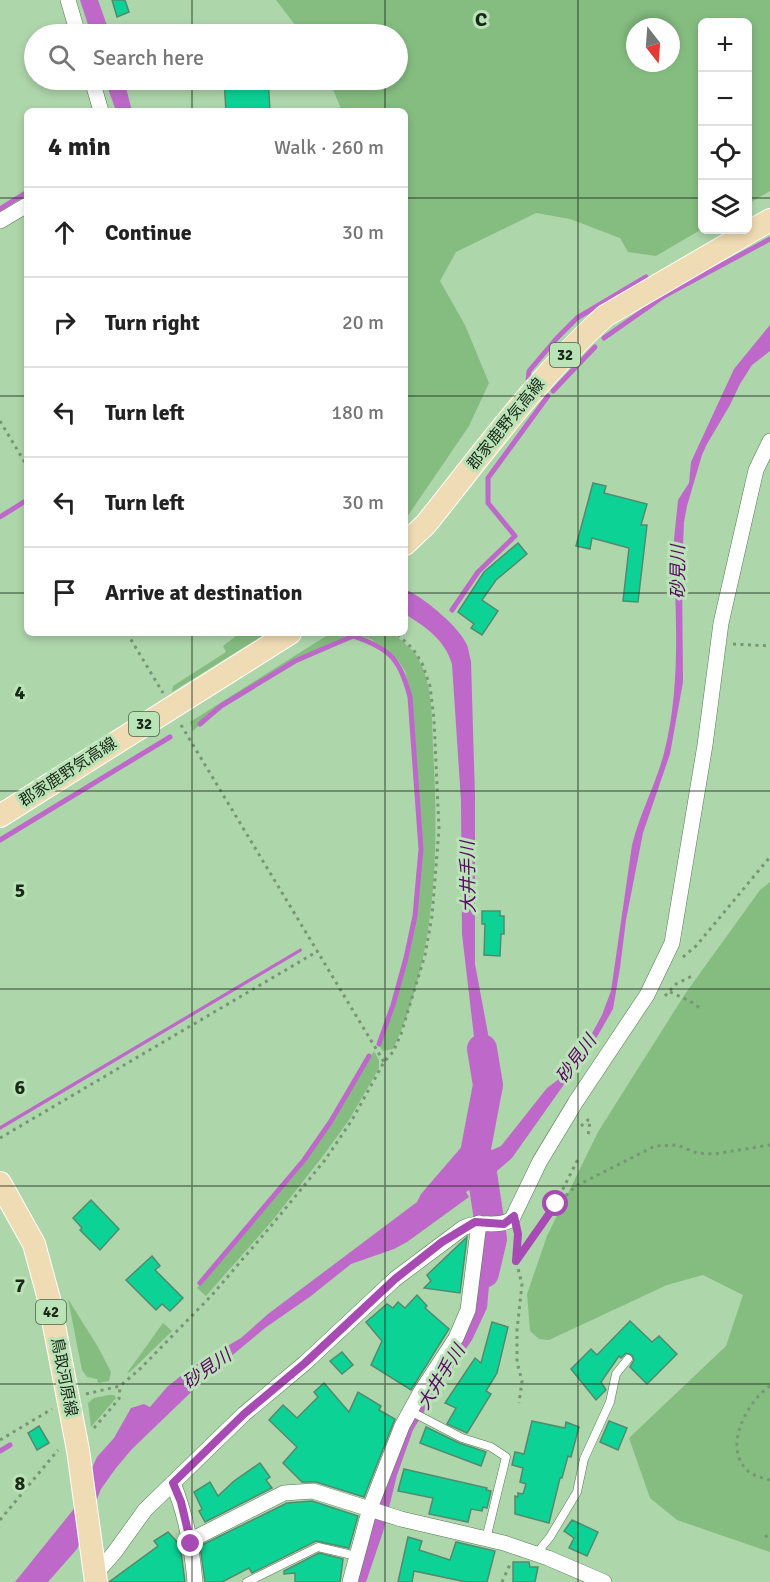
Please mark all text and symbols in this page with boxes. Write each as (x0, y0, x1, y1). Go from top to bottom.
text: C (475, 7, 487, 32)
north arrow (626, 18, 680, 72)
map controls (698, 18, 752, 234)
button: + (698, 18, 752, 72)
search box (24, 24, 408, 90)
icon: search (45, 41, 78, 74)
text: Search here (93, 44, 204, 71)
button: − (698, 72, 752, 126)
button: locate (698, 126, 752, 180)
text: 4 min (48, 131, 111, 163)
text: Walk · 260 m (274, 135, 384, 160)
button: layers (698, 180, 752, 234)
icon: ahead (48, 216, 81, 249)
text: Continue (105, 219, 192, 246)
text: 30 m (342, 220, 384, 245)
icon: right (48, 306, 81, 339)
text: Turn right (105, 309, 200, 336)
text: 20 m (342, 310, 384, 335)
road number: 32 (550, 343, 580, 367)
street label: 郡家鹿野気高線 (463, 374, 549, 474)
icon: left (48, 396, 81, 429)
text: Turn left (105, 399, 185, 426)
text: 180 m (331, 400, 384, 425)
icon: left (48, 486, 81, 519)
text: Turn left (105, 489, 185, 516)
text: 30 m (342, 490, 384, 515)
water label: 砂見川 (667, 543, 689, 599)
icon: arrive (48, 576, 81, 609)
text: Arrive at destination (105, 579, 302, 606)
text: 4 (15, 680, 26, 705)
road number: 32 (129, 712, 159, 736)
street label: 郡家鹿野気高線 (16, 733, 120, 811)
water label: 大井手川 (456, 839, 480, 913)
text: 5 (15, 878, 25, 903)
water label: 砂見川 (551, 1029, 602, 1087)
text: 6 (15, 1075, 26, 1100)
route start (542, 1190, 568, 1216)
text: 7 (15, 1273, 26, 1298)
road number: 42 (36, 1300, 66, 1324)
street label: 鳥取河原線 (47, 1336, 81, 1418)
water label: 大井手川 (413, 1339, 470, 1413)
water label: 砂見川 (179, 1343, 237, 1393)
text: 8 (15, 1471, 26, 1496)
route end (177, 1530, 203, 1556)

